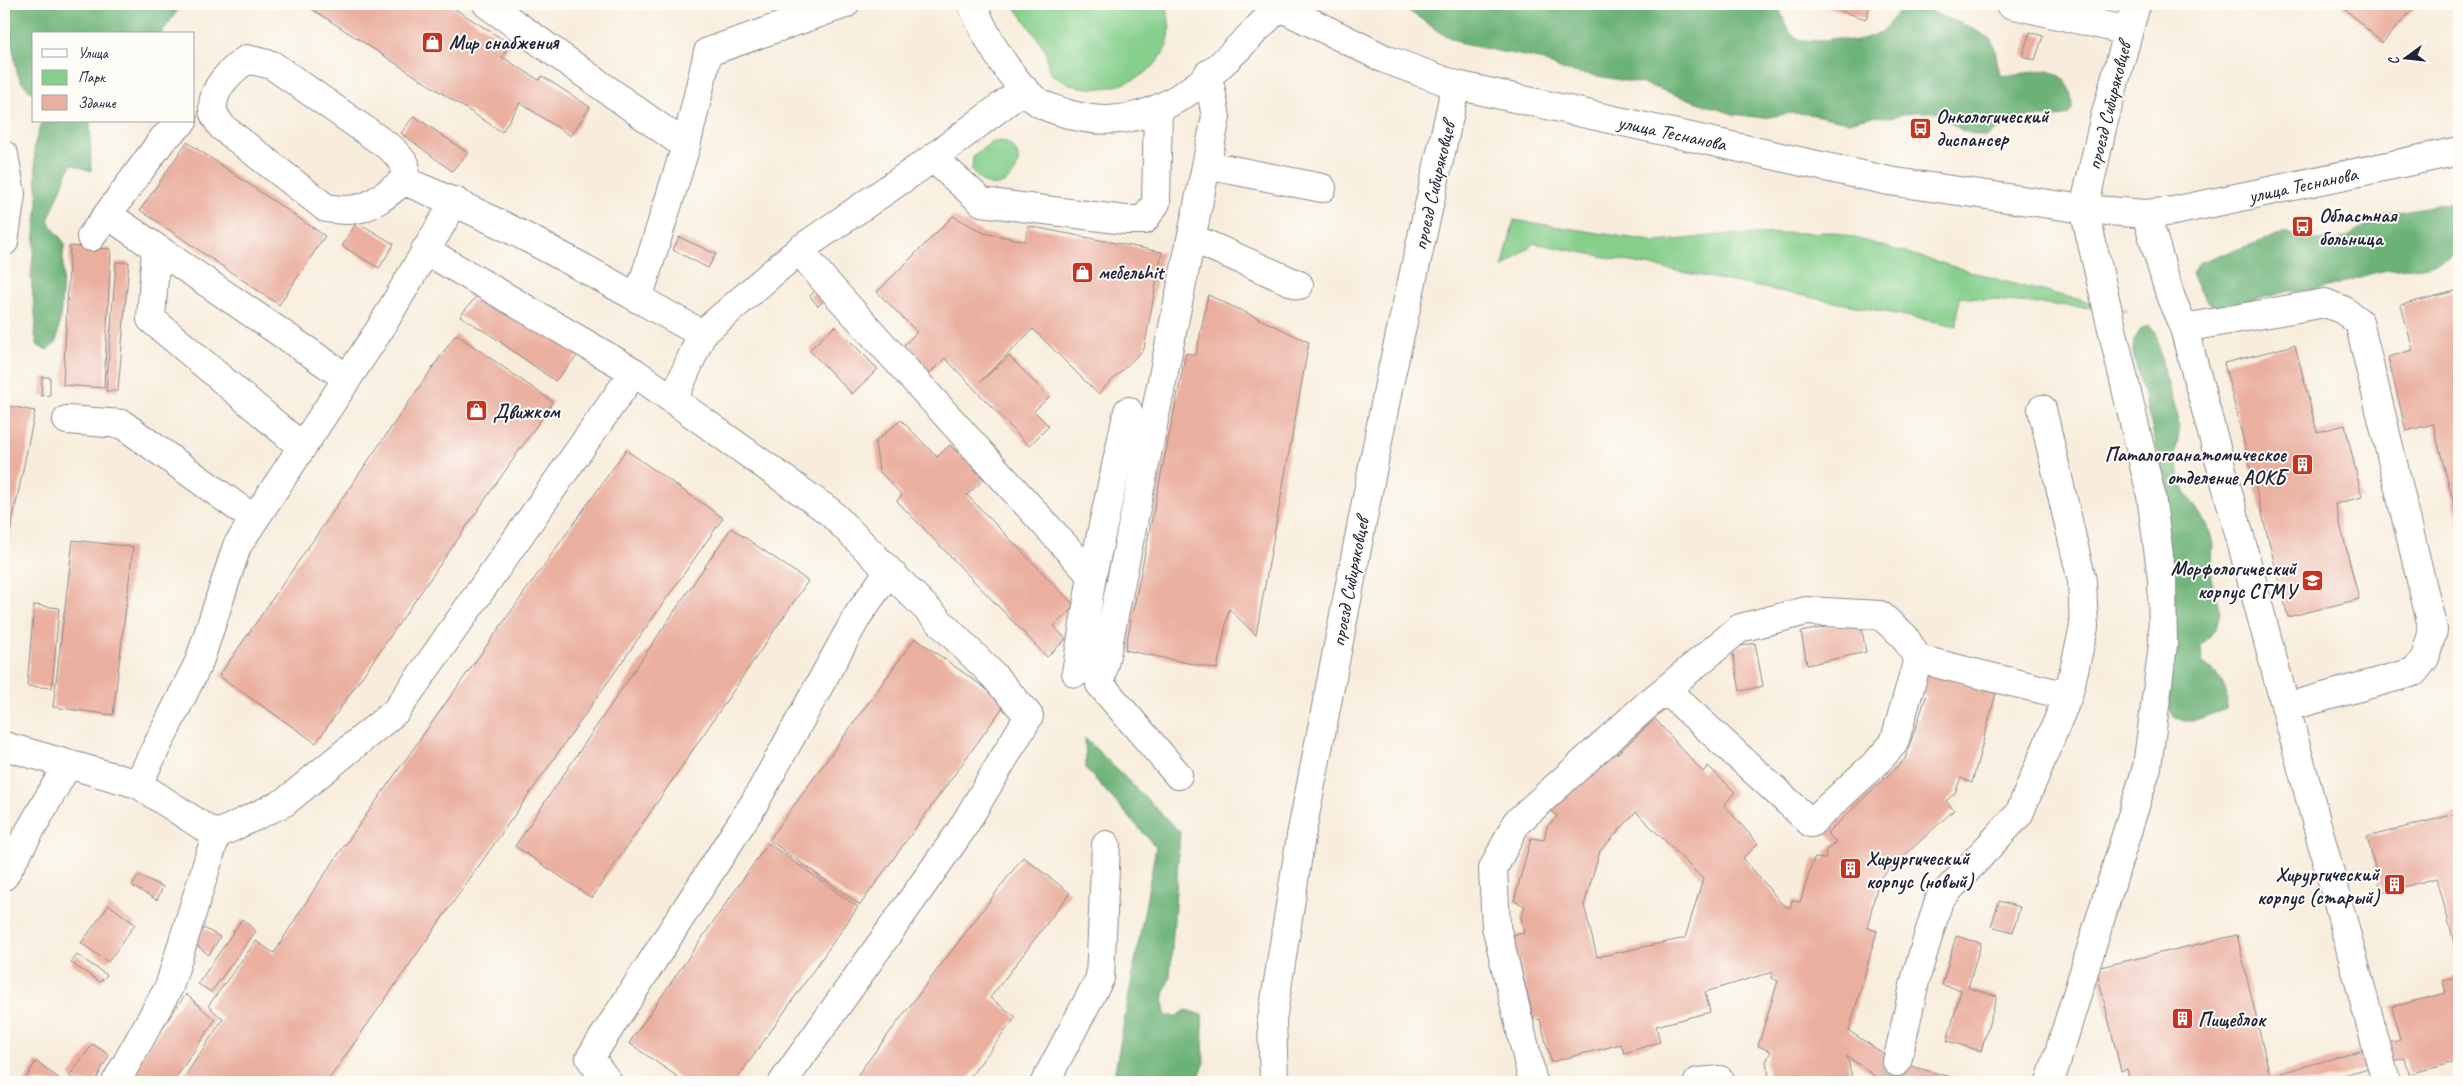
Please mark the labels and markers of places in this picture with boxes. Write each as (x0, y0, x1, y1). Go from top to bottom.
shop icon: Мир снабжения (421, 30, 445, 54)
place label: Мир снабжения (449, 30, 560, 55)
place label: Онкологический диспансер (1936, 104, 2050, 152)
bus stop icon: Онкологический диспансер (1908, 116, 1932, 140)
place label: Областная больница (2319, 203, 2398, 251)
bus stop icon: Областная больница (2291, 214, 2315, 238)
shop icon: мебельhit (1070, 260, 1094, 284)
place label: мебельhit (1098, 260, 1166, 285)
shop icon: Движком (465, 399, 489, 423)
place label: Движком (493, 399, 561, 424)
place label: Паталогоанатомическое отделение АОКБ (2105, 442, 2289, 490)
building icon: Паталогоанатомическое отделение АОКБ (2290, 453, 2314, 477)
place label: Морфологический корпус СГМУ (2171, 556, 2299, 605)
school or university icon: Морфологический корпус СГМУ (2300, 568, 2324, 592)
place label: Хирургический корпус (новый) (1866, 846, 1974, 895)
building icon: Хирургический корпус (новый) (1838, 857, 1862, 881)
place label: Хирургический корпус (старый) (2257, 862, 2381, 911)
building icon: Хирургический корпус (старый) (2383, 873, 2407, 897)
building icon: Пищеблок (2170, 1007, 2194, 1031)
place label: Пищеблок (2198, 1007, 2267, 1032)

